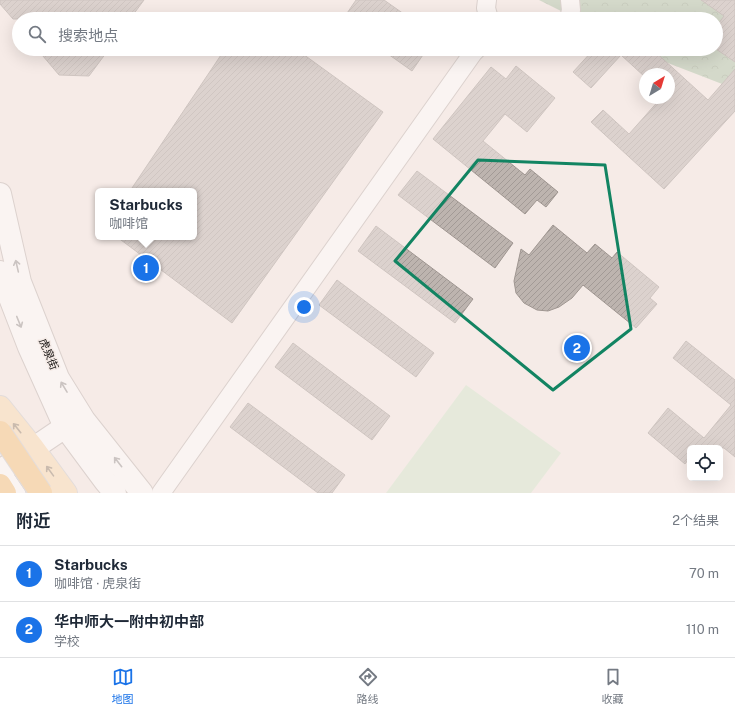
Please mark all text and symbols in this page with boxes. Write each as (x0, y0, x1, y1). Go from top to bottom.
search box (12, 12, 723, 56)
icon: search (26, 23, 48, 45)
text: 搜索地点 (58, 27, 118, 44)
north arrow (639, 68, 675, 104)
popup (95, 188, 197, 240)
text: Starbucks (109, 196, 183, 213)
text: 咖啡馆 (109, 216, 148, 231)
pin: 1 (133, 253, 159, 283)
one-way arrow (12, 260, 20, 273)
your location (294, 297, 314, 317)
one-way arrow (16, 315, 23, 327)
pin: 2 (564, 333, 590, 363)
street label: 虎泉街 (37, 336, 61, 372)
one-way arrow (59, 381, 67, 393)
one-way arrow (12, 422, 21, 433)
map controls (687, 445, 723, 481)
button: locate (687, 445, 723, 481)
one-way arrow (113, 457, 122, 468)
one-way arrow (45, 465, 54, 476)
text: 附近 (16, 511, 50, 531)
text: 2个结果 (672, 513, 719, 528)
text: Starbucks (54, 556, 128, 573)
text: 1 (26, 566, 32, 581)
text: 70 m (689, 566, 719, 581)
text: 咖啡馆 · 虎泉街 (54, 576, 141, 591)
text: 华中师大一附中初中部 (54, 613, 204, 630)
text: 2 (25, 622, 33, 637)
text: 110 m (686, 622, 719, 637)
text: 学校 (54, 634, 80, 649)
tab: 地图 (112, 666, 134, 706)
tab: 路线 (357, 666, 379, 706)
tab: 收藏 (602, 666, 624, 706)

